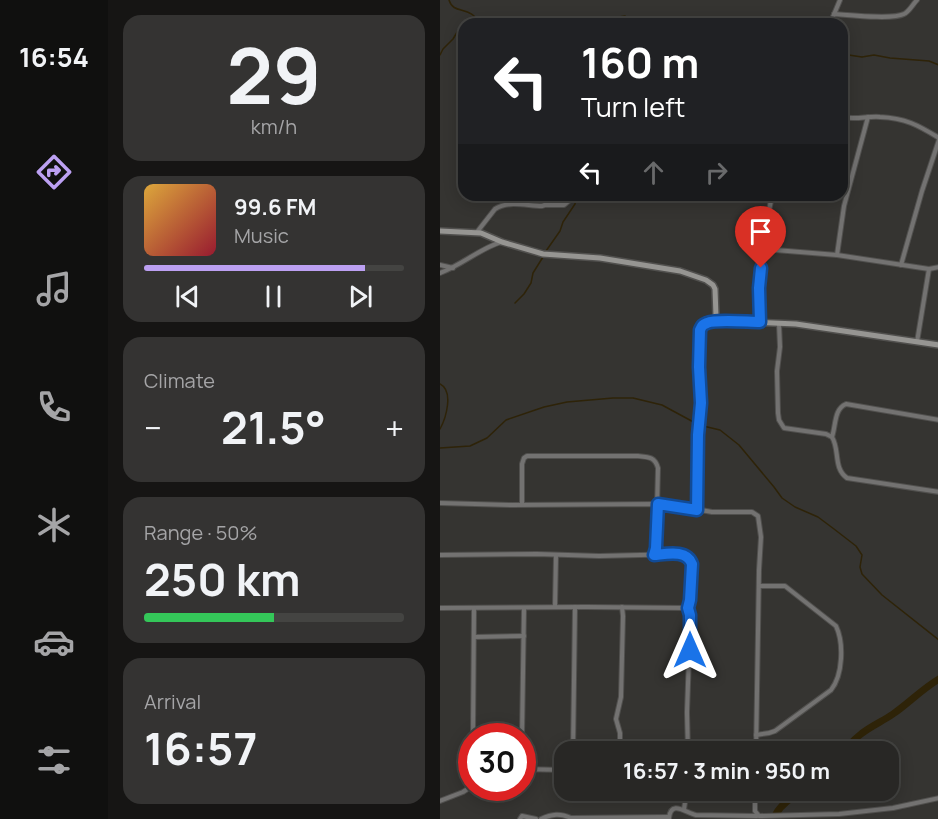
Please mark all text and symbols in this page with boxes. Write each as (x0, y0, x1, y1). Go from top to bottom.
text: 29 (227, 21, 321, 127)
text: 160 m (581, 33, 699, 91)
text: 16:54 (19, 38, 89, 75)
icon: left (482, 42, 560, 120)
text: Turn left (581, 88, 685, 125)
text: km/h (251, 113, 297, 140)
icon: directions (33, 151, 75, 193)
icon: left (574, 156, 607, 189)
icon: ahead (637, 156, 670, 189)
icon: right (700, 156, 733, 189)
text: 99.6 FM (234, 192, 316, 222)
pin (735, 206, 786, 268)
icon: arrive (744, 215, 777, 248)
text: Music (234, 222, 289, 249)
icon: music (33, 268, 75, 310)
icon: previous (171, 280, 204, 313)
icon: pause (257, 280, 290, 313)
icon: next (344, 280, 377, 313)
text: Climate (144, 367, 215, 394)
icon: phone (33, 386, 75, 428)
text: 21.5° (221, 396, 326, 458)
text: − (144, 405, 162, 450)
text: + (385, 405, 404, 450)
icon: climate (33, 504, 75, 546)
text: Range · 50% (144, 519, 257, 546)
text: 250 km (144, 548, 300, 610)
position arrow (658, 618, 722, 682)
icon: car (33, 621, 75, 663)
text: Arrival (144, 688, 201, 715)
text: 16:57 (144, 717, 257, 779)
speed limit sign: 30 (458, 723, 536, 801)
icon: filters (33, 739, 75, 781)
text: 16:57 · 3 min · 950 m (623, 756, 830, 786)

